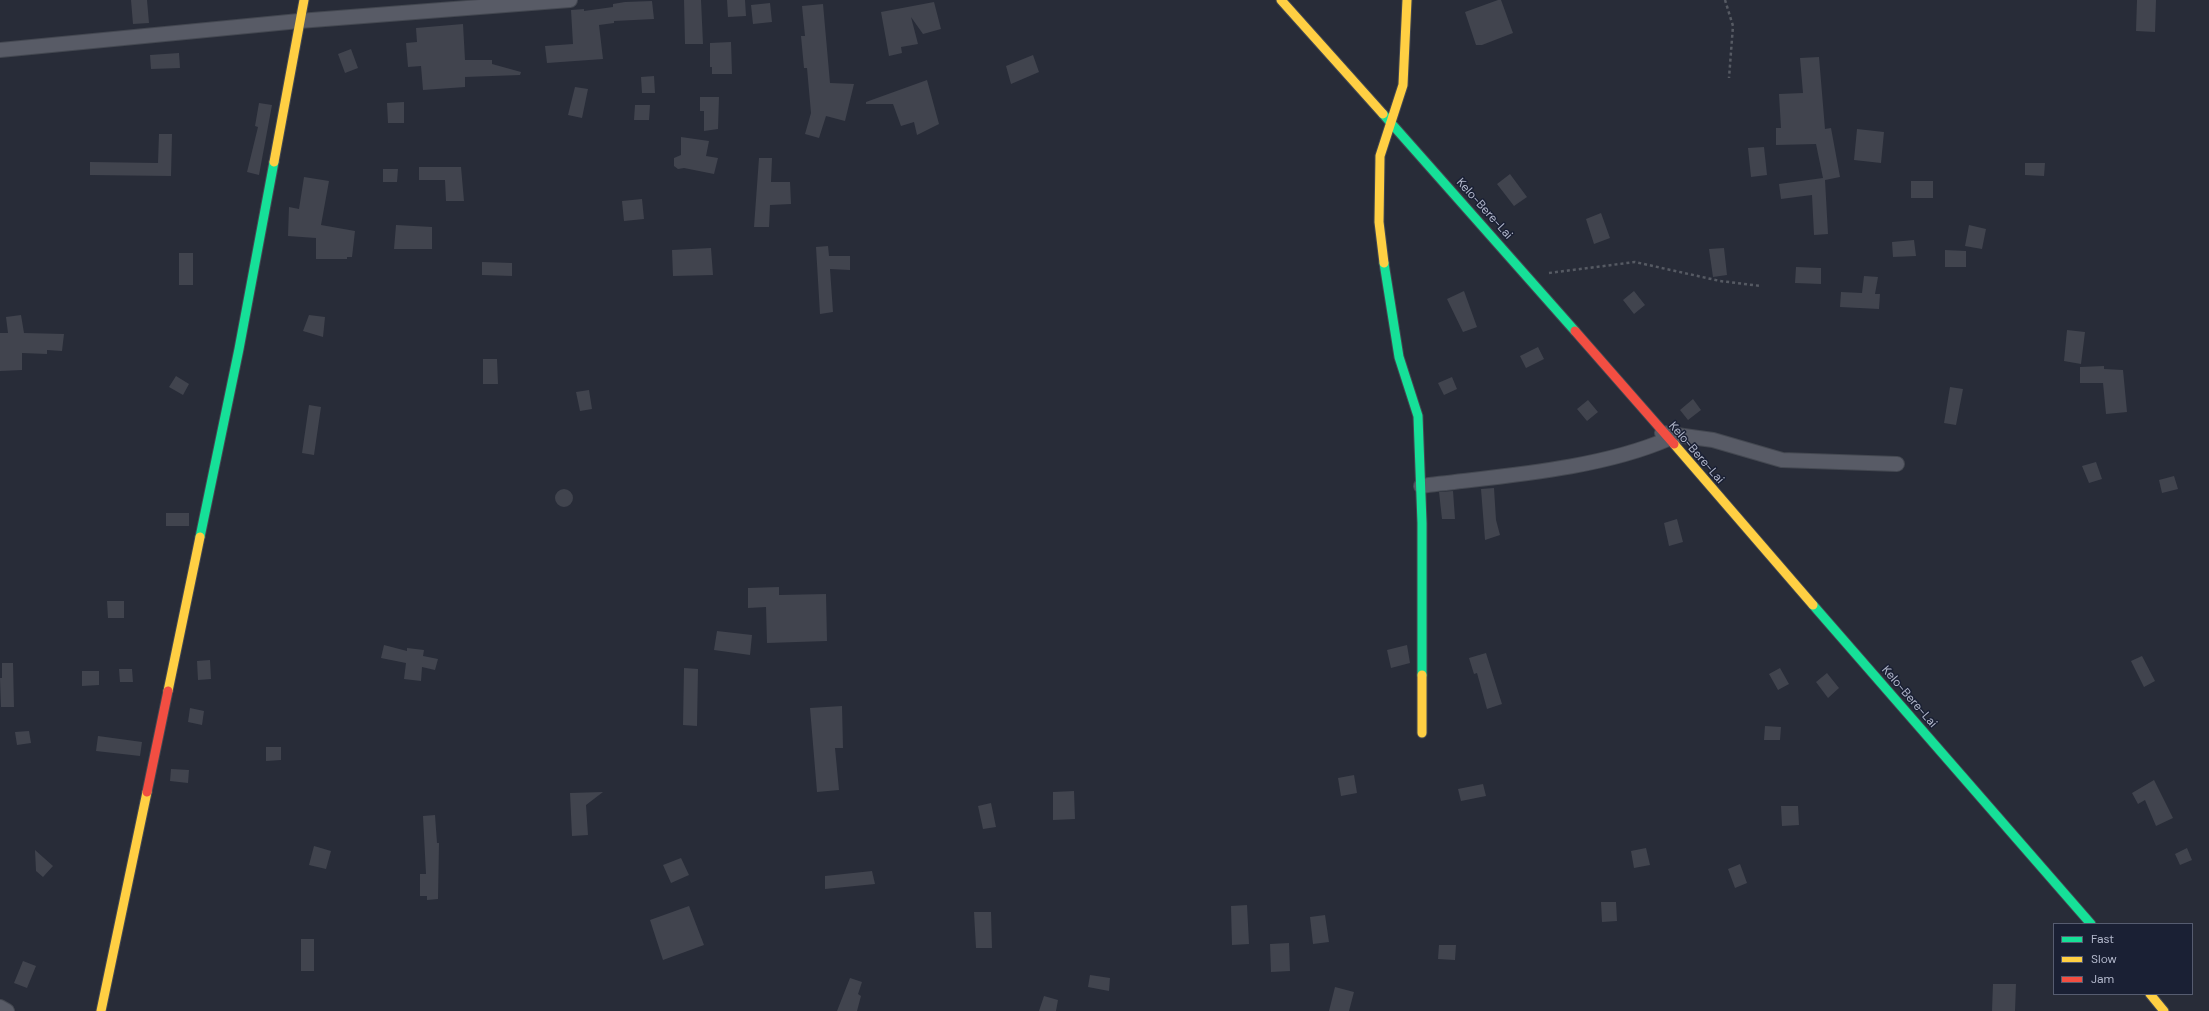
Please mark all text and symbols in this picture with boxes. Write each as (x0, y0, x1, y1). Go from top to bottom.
street label: Kelo-Bere-Lai (1453, 176, 1515, 242)
street label: Kelo-Bere-Lai (1665, 419, 1727, 487)
street label: Kelo-Bere-Lai (1878, 663, 1940, 731)
legend (2053, 923, 2193, 995)
text: Fast (2091, 931, 2114, 947)
text: Slow (2091, 951, 2117, 967)
text: Jam (2091, 971, 2114, 987)

